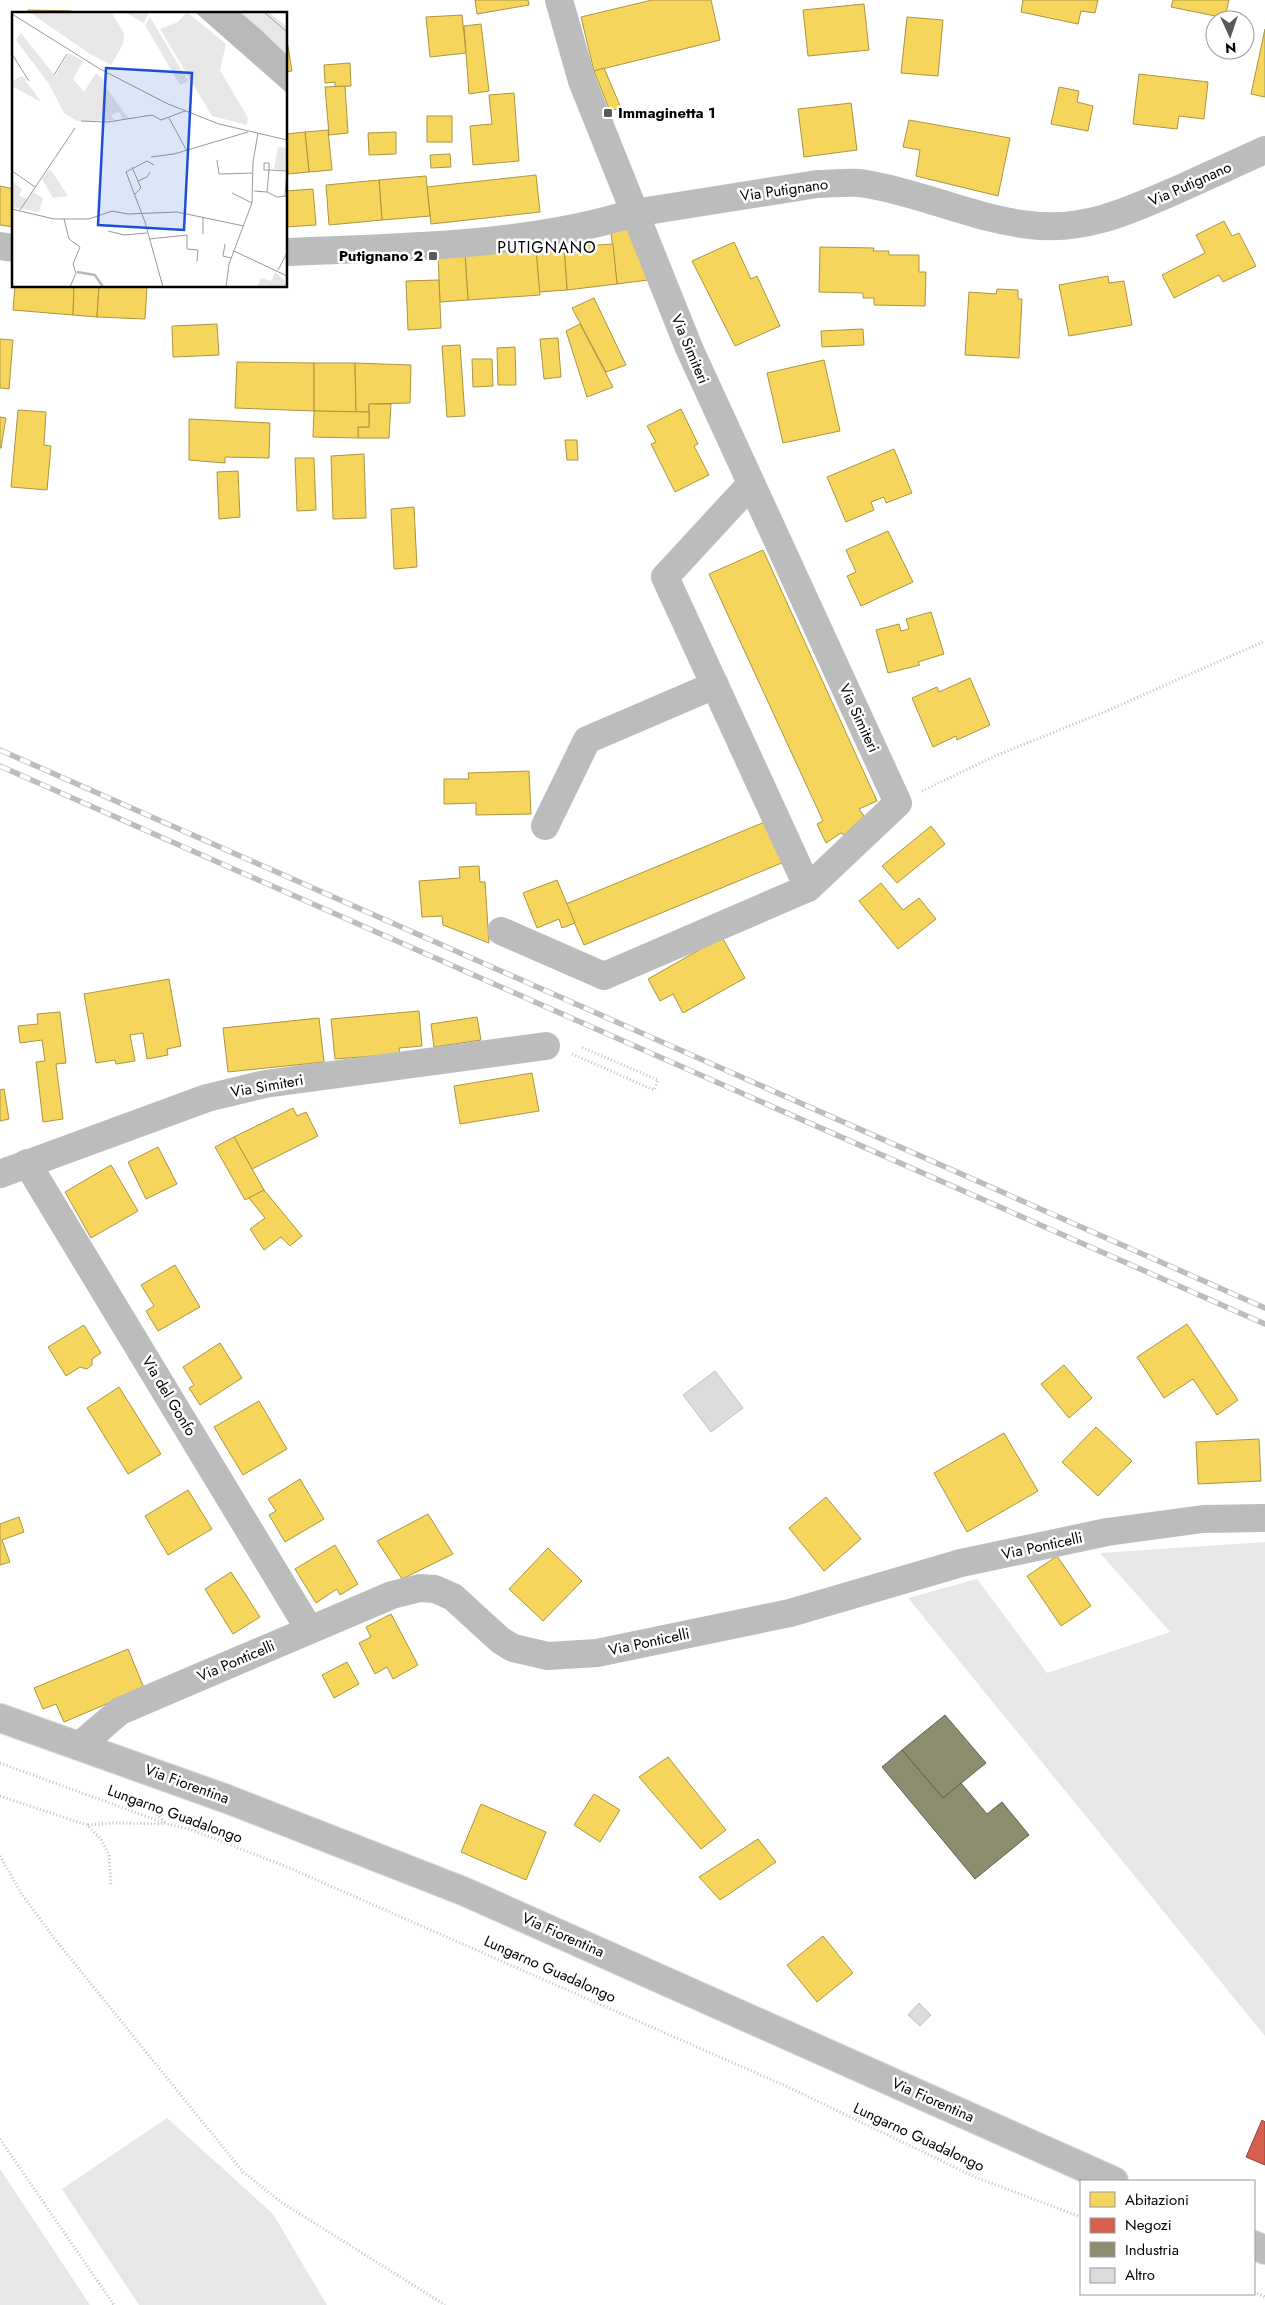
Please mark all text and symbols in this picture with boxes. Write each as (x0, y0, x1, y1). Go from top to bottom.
north arrow (1205, 10, 1255, 60)
inset map (12, 12, 288, 288)
text: N (1225, 38, 1237, 58)
place label: Immaginetta 1 (618, 102, 716, 124)
marker: Immaginetta 1 (602, 107, 614, 119)
street label: Via Putignano (1145, 156, 1235, 212)
street label: Via Putignano (739, 173, 829, 207)
district label: PUTIGNANO (497, 236, 597, 259)
place label: Putignano 2 (339, 245, 423, 267)
marker: Putignano 2 (427, 250, 439, 262)
street label: Via Simiteri (665, 311, 715, 387)
street label: Via Simiteri (833, 680, 885, 756)
street label: Via Simiteri (229, 1069, 305, 1103)
street label: Via del Gonfo (136, 1352, 202, 1440)
street label: Via Ponticelli (999, 1527, 1085, 1565)
street label: Via Ponticelli (606, 1623, 692, 1661)
street label: Via Ponticelli (194, 1635, 278, 1687)
street label: Via Fiorentina (142, 1759, 232, 1809)
street label: Lungarno Guadalongo (104, 1779, 246, 1849)
street label: Via Fiorentina (518, 1907, 608, 1963)
street label: Lungarno Guadalongo (480, 1930, 620, 2008)
street label: Via Fiorentina (888, 2072, 978, 2128)
street label: Lungarno Guadalongo (850, 2097, 988, 2177)
legend (1080, 2180, 1255, 2295)
text: Abitazioni (1125, 2189, 1189, 2211)
text: Negozi (1125, 2214, 1172, 2236)
text: Industria (1125, 2239, 1179, 2261)
text: Altro (1125, 2264, 1155, 2286)

